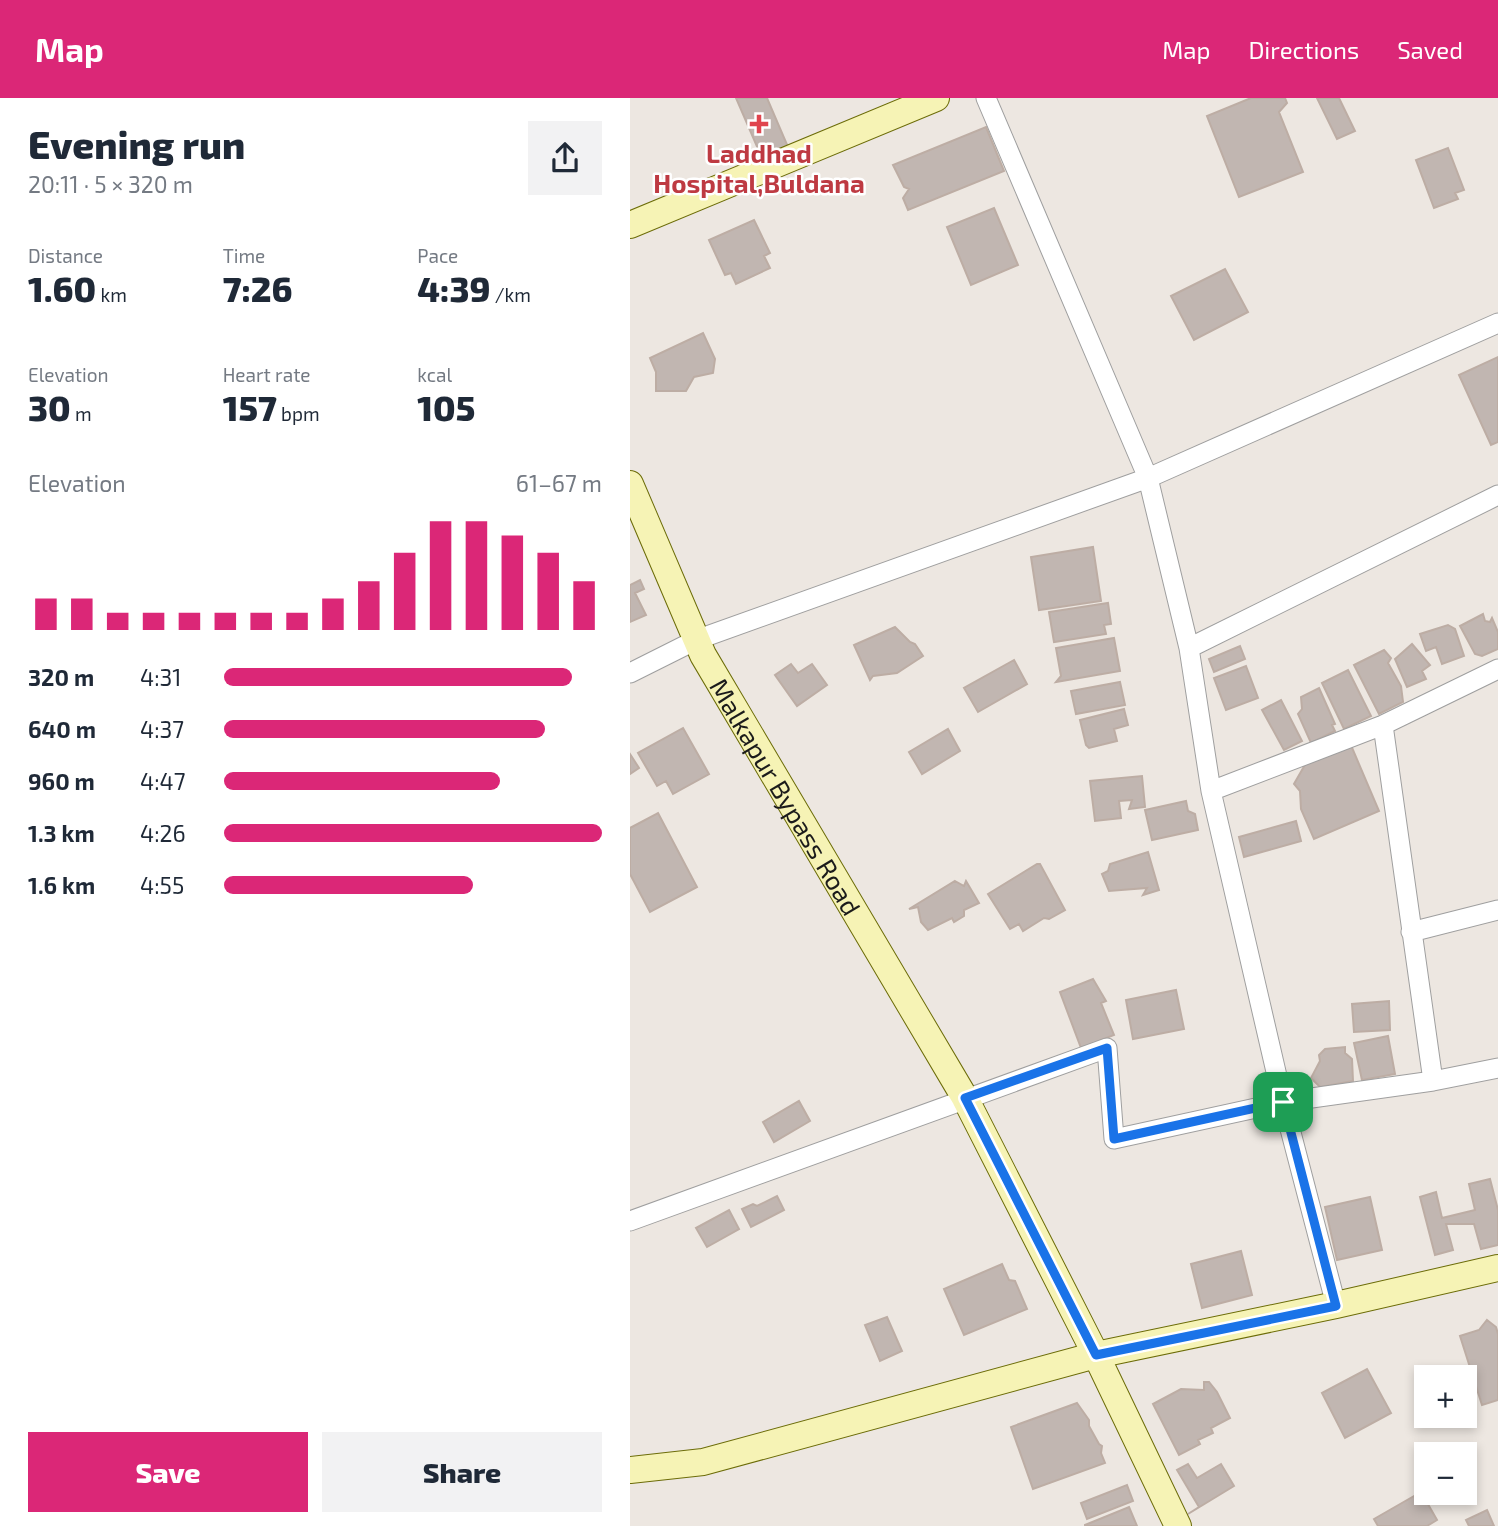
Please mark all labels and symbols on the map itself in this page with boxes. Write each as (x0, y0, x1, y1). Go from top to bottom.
marker: Laddhad Hospital,Buldana (749, 114, 769, 134)
place label: Laddhad Hospital,Buldana (653, 137, 865, 198)
street label: Malkapur Bypass Road (705, 672, 868, 920)
pin (1253, 1072, 1313, 1132)

